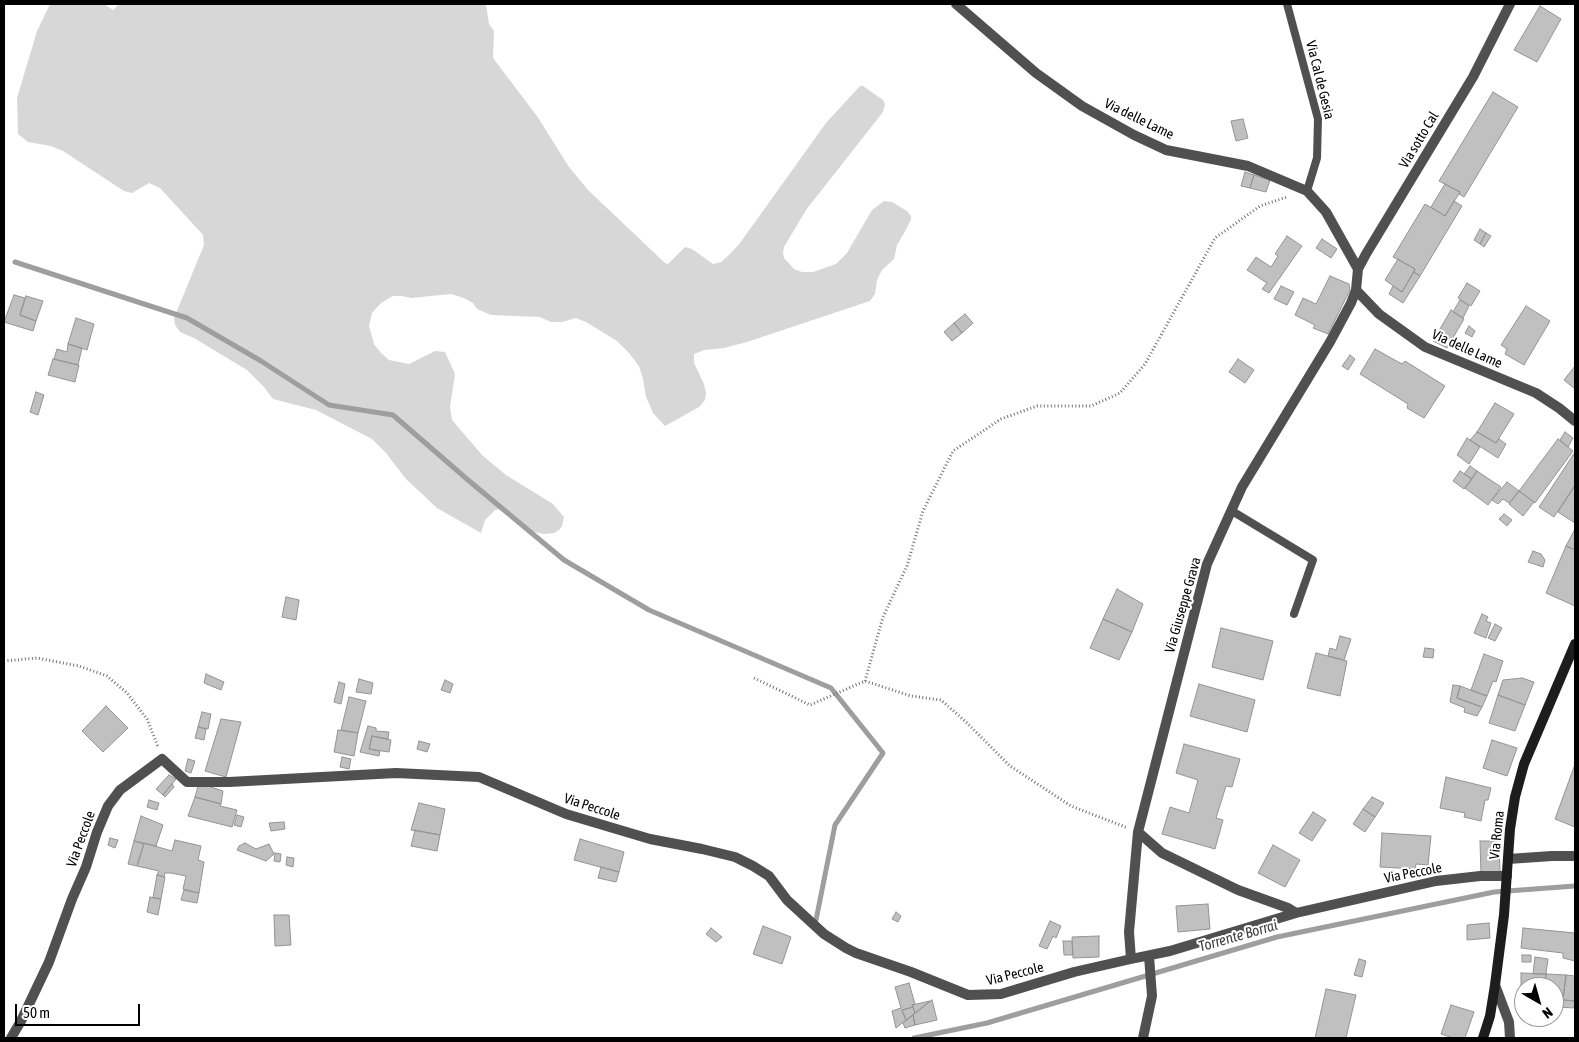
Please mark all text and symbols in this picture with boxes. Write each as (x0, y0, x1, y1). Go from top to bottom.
street label: Via Cal de Gesia (1302, 39, 1338, 121)
street label: Via delle Lame (1101, 95, 1177, 143)
street label: Via sotto Cal (1396, 109, 1442, 171)
street label: Via delle Lame (1429, 326, 1505, 372)
street label: Via Giuseppe Grava (1161, 555, 1205, 655)
street label: Via Peccole (562, 790, 622, 824)
street label: Via Peccole (63, 809, 99, 869)
street label: Via Roma (1486, 810, 1508, 860)
street label: Via Peccole (1383, 859, 1443, 887)
water label: Torrente Borrai (1196, 916, 1280, 956)
street label: Via Peccole (985, 959, 1045, 989)
north arrow (1514, 977, 1564, 1027)
scale bar (18, 994, 142, 1026)
text: 50 m (23, 1004, 50, 1021)
text: N (1539, 1004, 1556, 1022)

